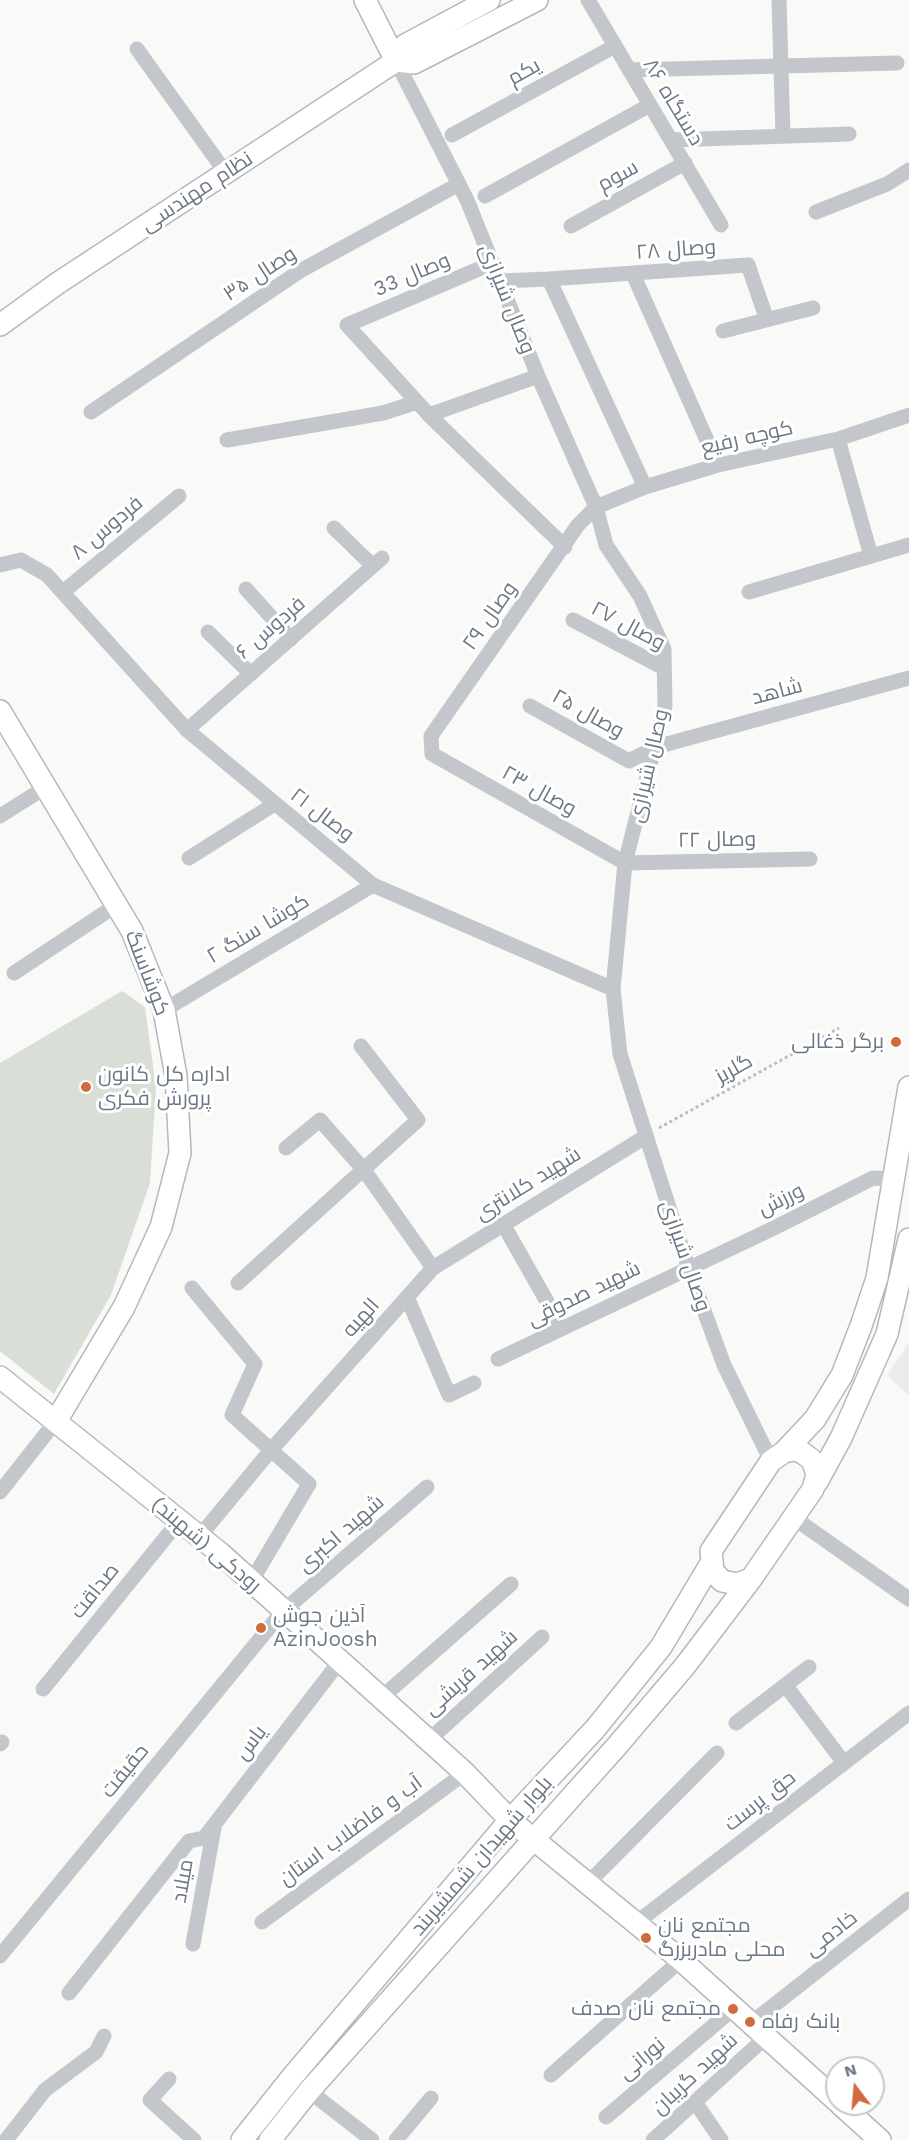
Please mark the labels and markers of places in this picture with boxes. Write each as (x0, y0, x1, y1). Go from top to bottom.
place label: برگر ذغالی (791, 1029, 884, 1055)
marker: برگر ذغالی (889, 1035, 903, 1049)
place label: اداره کل کانون پرورش فکری (98, 1062, 230, 1112)
marker: اداره کل کانون پرورش فکری (79, 1080, 93, 1094)
place label: آذین جوش AzinJoosh (273, 1603, 378, 1653)
marker: آذین جوش AzinJoosh (254, 1621, 268, 1635)
place label: مجتمع نان محلی مادربزرگ (658, 1913, 786, 1963)
marker: مجتمع نان محلی مادربزرگ (639, 1931, 653, 1945)
place label: مجتمع نان صدف (571, 1996, 721, 2022)
marker: مجتمع نان صدف (726, 2002, 740, 2016)
place label: بانک رفاه (762, 2009, 840, 2035)
marker: بانک رفاه (743, 2015, 757, 2029)

